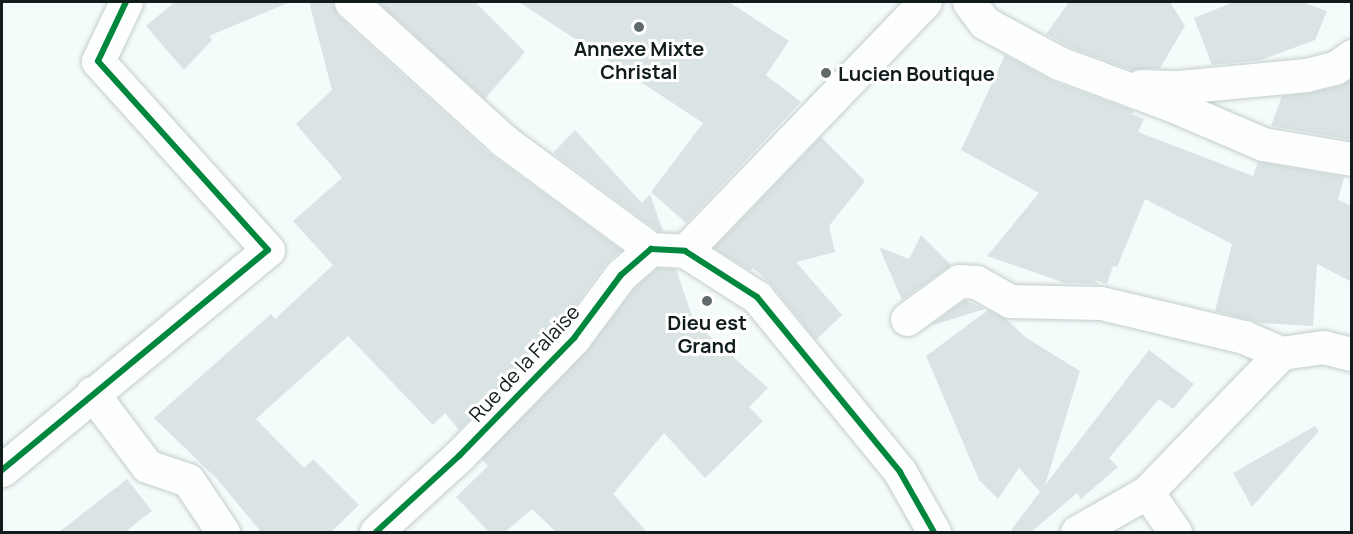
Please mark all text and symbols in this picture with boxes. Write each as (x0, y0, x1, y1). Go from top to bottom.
marker: Annexe Mixte Christal (632, 20, 646, 34)
place label: Annexe Mixte Christal (574, 36, 704, 83)
place label: Lucien Boutique (838, 61, 995, 85)
marker: Lucien Boutique (819, 66, 833, 80)
marker: Dieu est Grand (700, 294, 714, 308)
street label: Rue de la Falaise (464, 300, 584, 426)
place label: Dieu est Grand (667, 310, 747, 357)

